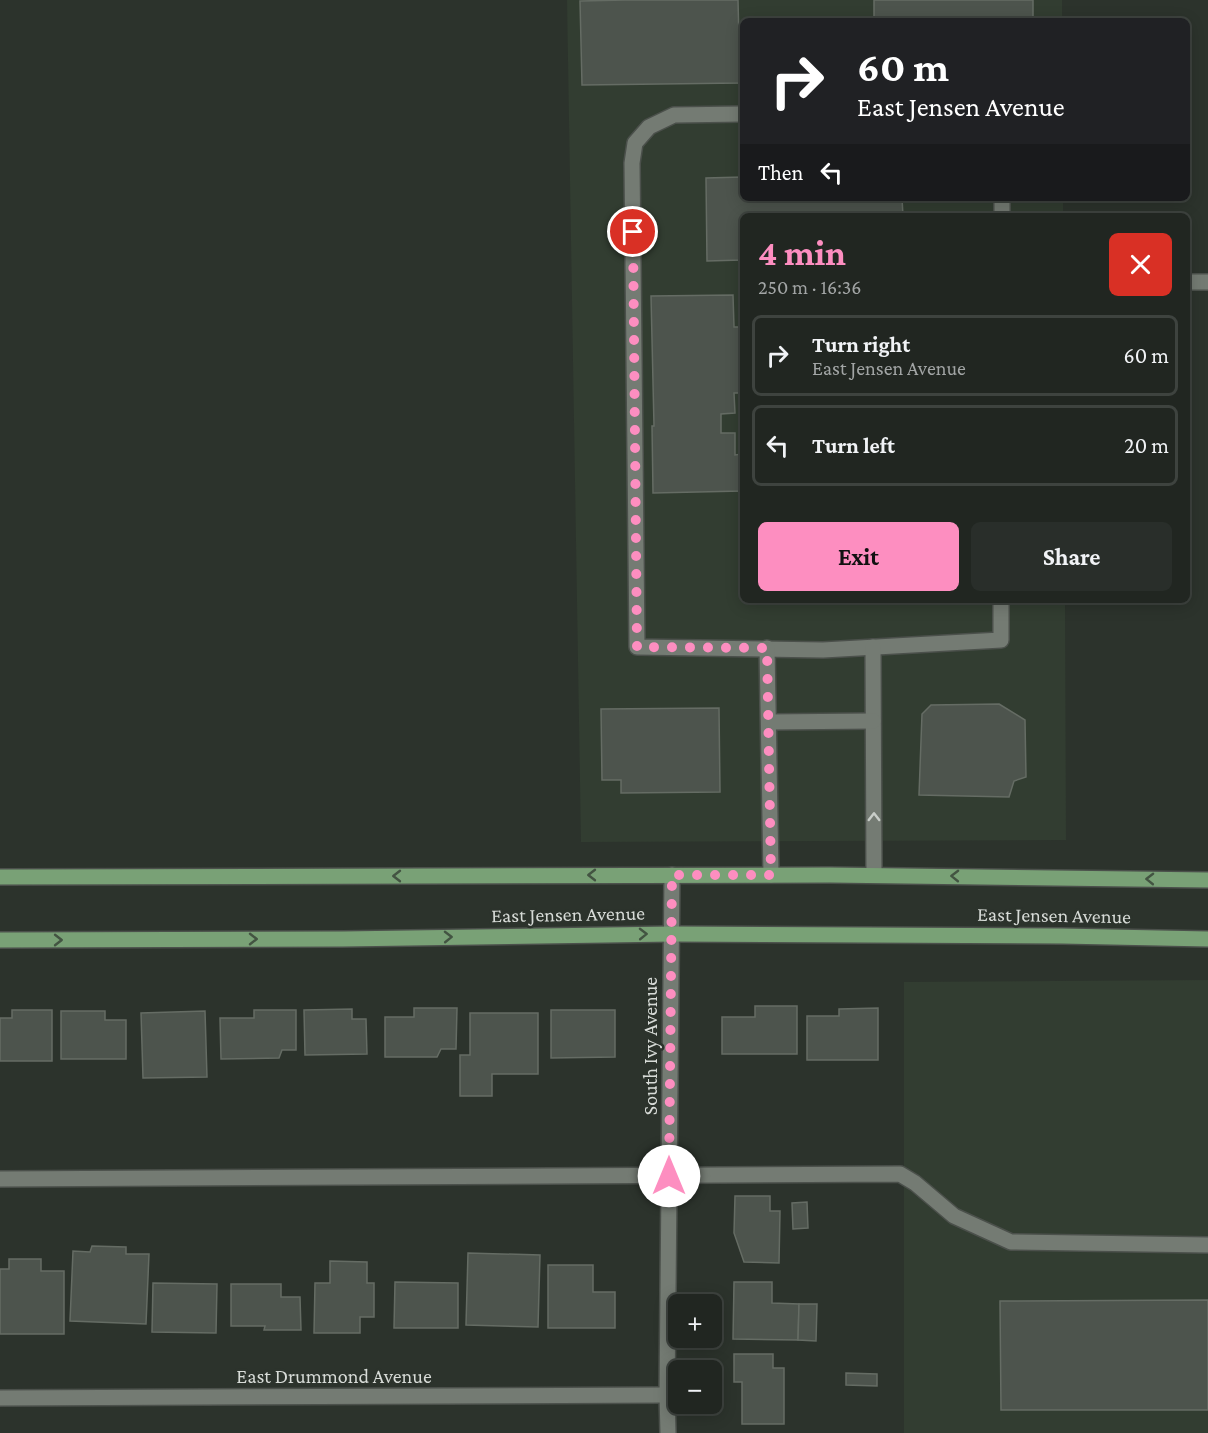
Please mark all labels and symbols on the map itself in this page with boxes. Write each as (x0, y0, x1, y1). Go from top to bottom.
pin (607, 206, 658, 257)
one-way arrow (868, 812, 880, 821)
one-way arrow (587, 869, 596, 881)
one-way arrow (392, 870, 401, 882)
one-way arrow (950, 870, 959, 882)
one-way arrow (1145, 873, 1154, 885)
street label: East Jensen Avenue (491, 902, 645, 927)
street label: East Jensen Avenue (977, 903, 1131, 928)
one-way arrow (639, 928, 648, 941)
one-way arrow (444, 931, 453, 943)
one-way arrow (54, 933, 63, 946)
one-way arrow (249, 933, 258, 945)
street label: South Ivy Avenue (639, 977, 662, 1115)
position arrow (637, 1144, 701, 1208)
street label: East Drummond Avenue (236, 1365, 432, 1387)

